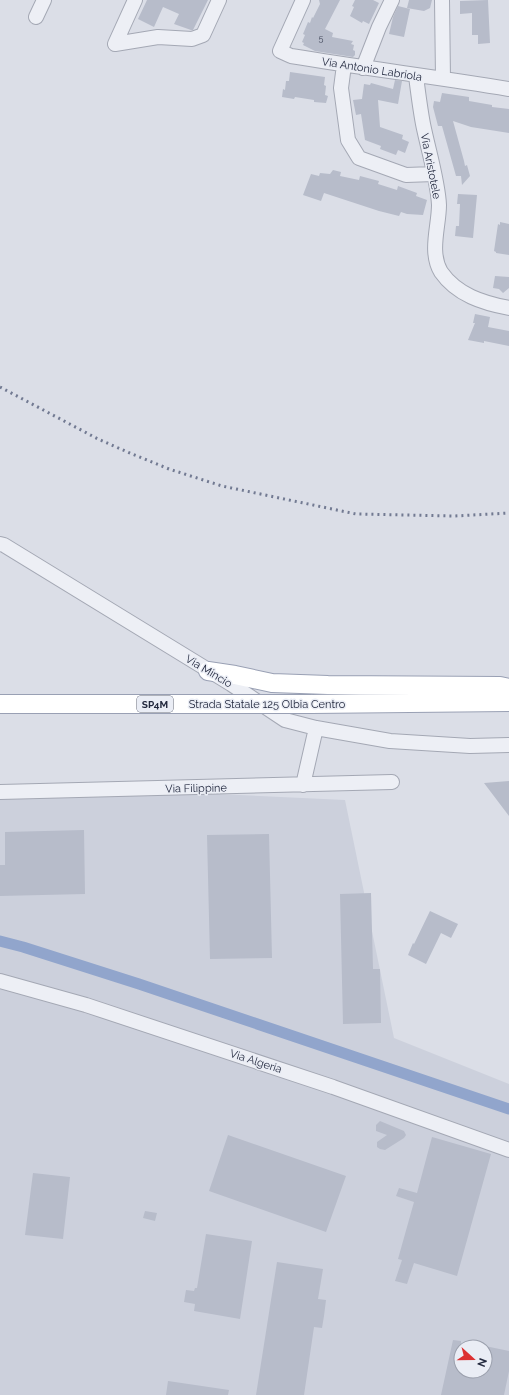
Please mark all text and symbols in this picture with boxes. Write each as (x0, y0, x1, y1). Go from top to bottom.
house number: 5 (319, 33, 324, 43)
street label: Via Antonio Labriola (321, 55, 423, 84)
street label: Via Aristotele (418, 132, 443, 201)
street label: Via Mincio (183, 652, 235, 691)
road number: SP4M (137, 696, 173, 712)
street label: Strada Statale 125 Olbia Centro (189, 698, 346, 711)
street label: Via Filippine (165, 781, 228, 796)
street label: Via Algeria (228, 1047, 284, 1076)
north arrow (453, 1339, 493, 1379)
text: N (474, 1356, 489, 1369)

